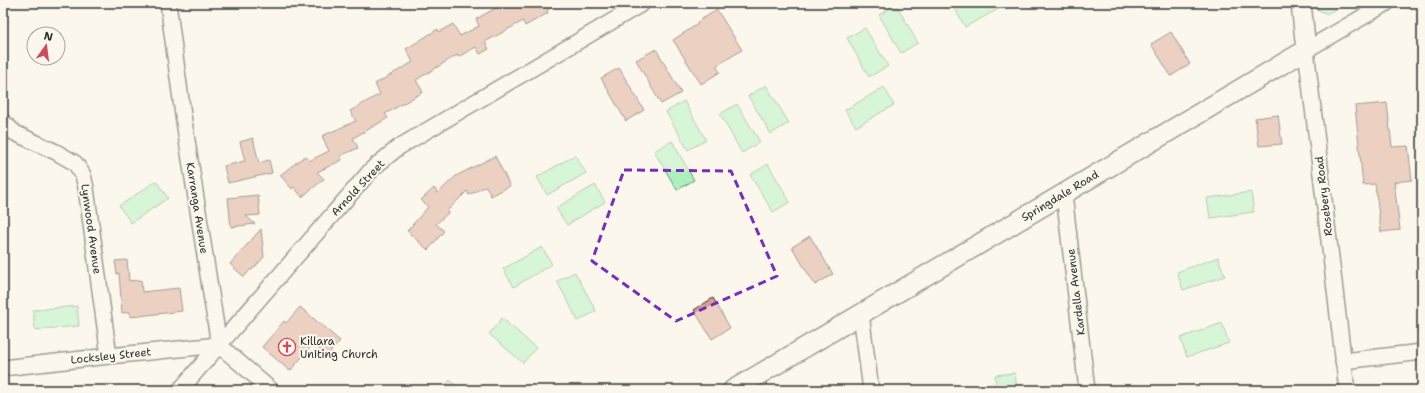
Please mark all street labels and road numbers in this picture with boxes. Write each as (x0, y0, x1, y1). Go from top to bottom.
street label: Rosebery Road (1312, 155, 1336, 237)
street label: Arnold Street (328, 156, 388, 220)
street label: Karranga Avenue (182, 161, 212, 255)
street label: Springdale Road (1019, 167, 1101, 225)
street label: Lynwood Avenue (77, 183, 105, 275)
street label: Kardella Avenue (1063, 248, 1089, 336)
street label: Locksley Street (70, 344, 152, 368)

